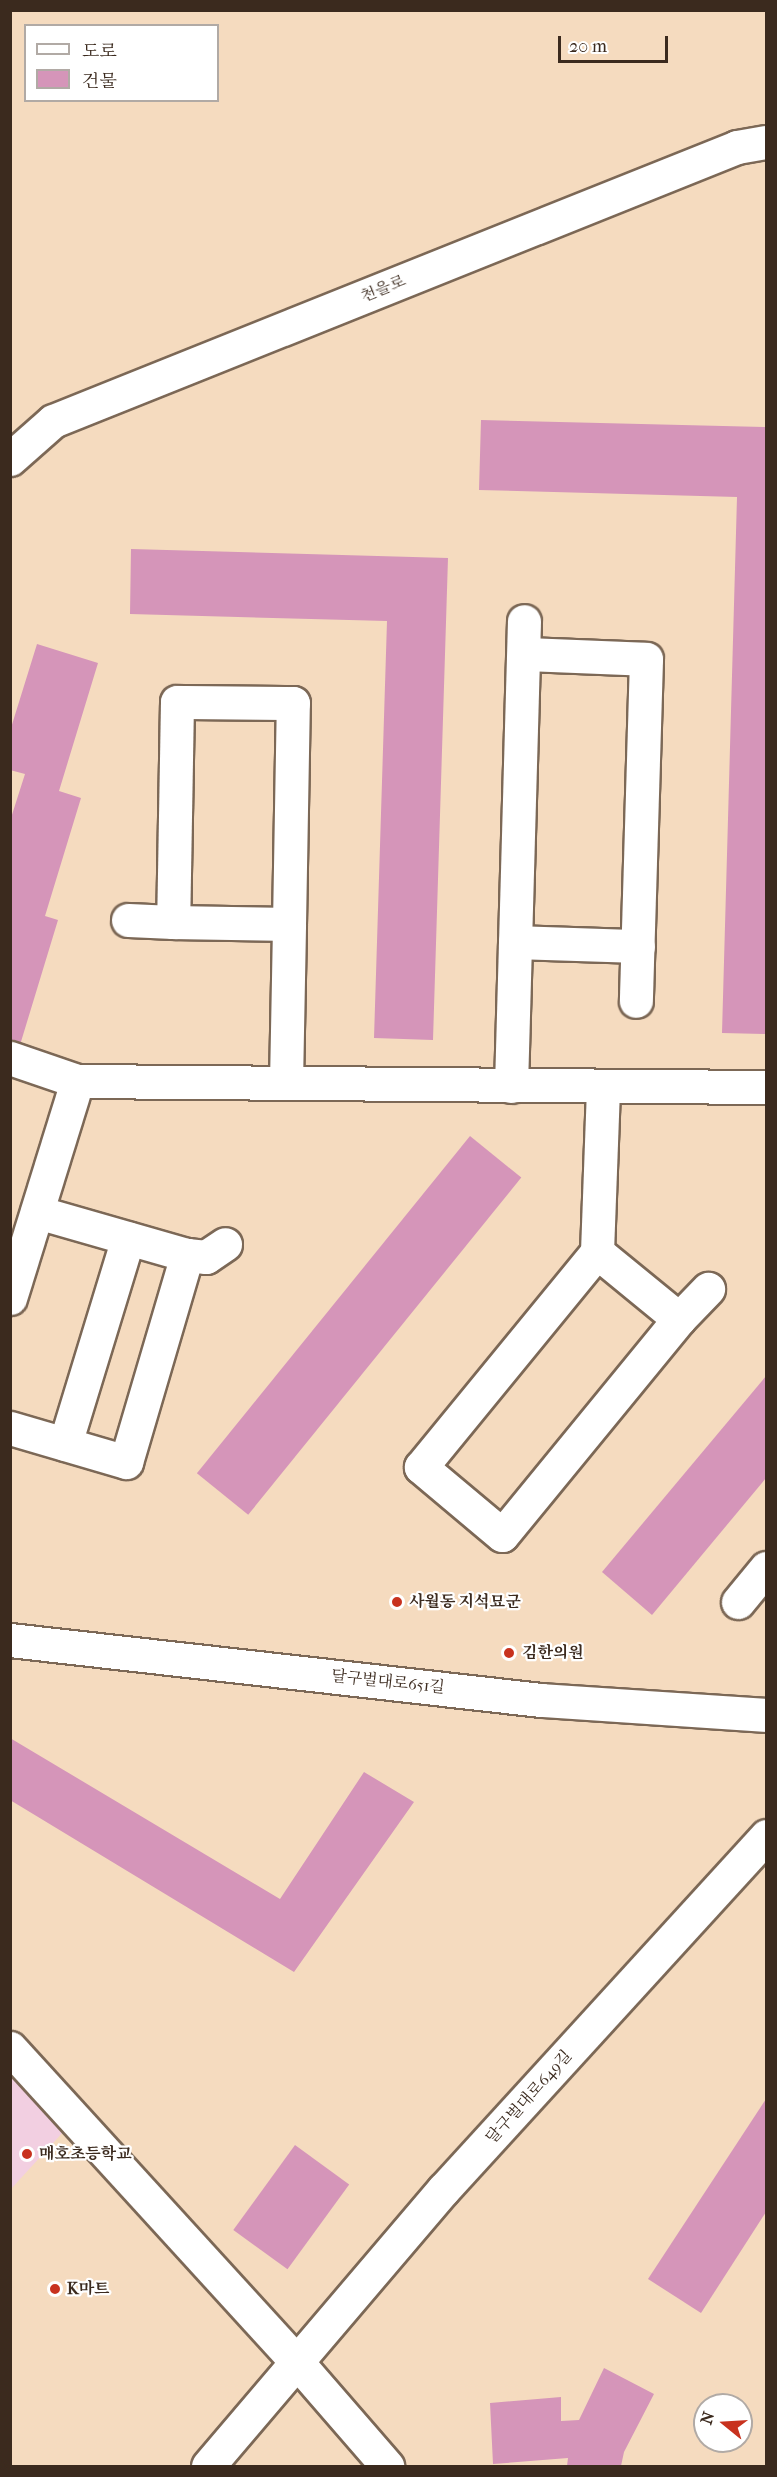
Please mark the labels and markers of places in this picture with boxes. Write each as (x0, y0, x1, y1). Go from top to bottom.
place label: 사월동 지석묘군 (409, 1592, 521, 1612)
marker: 사월동 지석묘군 (390, 1595, 404, 1609)
place label: 김한의원 (522, 1643, 584, 1663)
marker: 김한의원 (500, 1644, 518, 1662)
place label: 매호초등학교 (39, 2144, 132, 2164)
marker: 매호초등학교 (20, 2147, 34, 2161)
place label: K마트 (67, 2279, 110, 2299)
marker: K마트 (48, 2282, 62, 2296)

